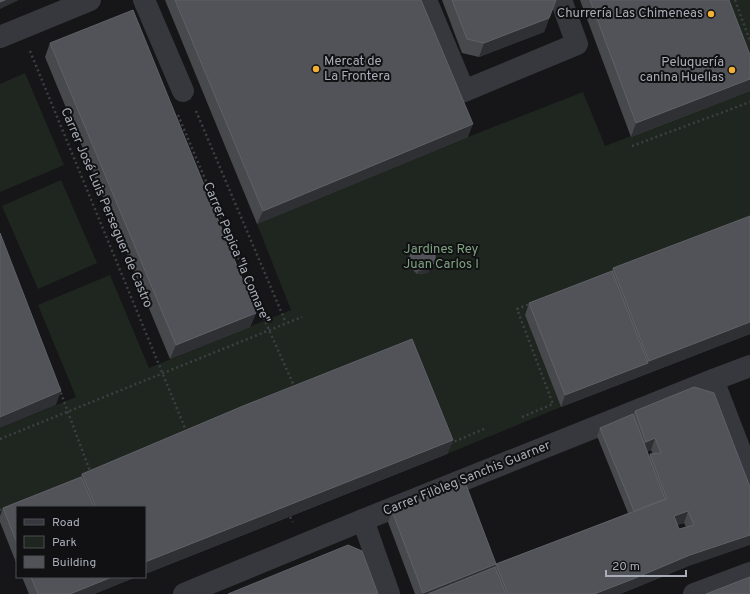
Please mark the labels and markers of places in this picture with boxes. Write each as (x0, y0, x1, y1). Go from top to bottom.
place label: Churrería Las Chimeneas (557, 6, 703, 22)
marker: Churrería Las Chimeneas (706, 9, 716, 19)
place label: Mercat de La Frontera (324, 54, 390, 85)
place label: Peluquería canina Huellas (640, 55, 724, 86)
marker: Mercat de La Frontera (311, 64, 321, 74)
marker: Peluquería canina Huellas (727, 65, 737, 75)

